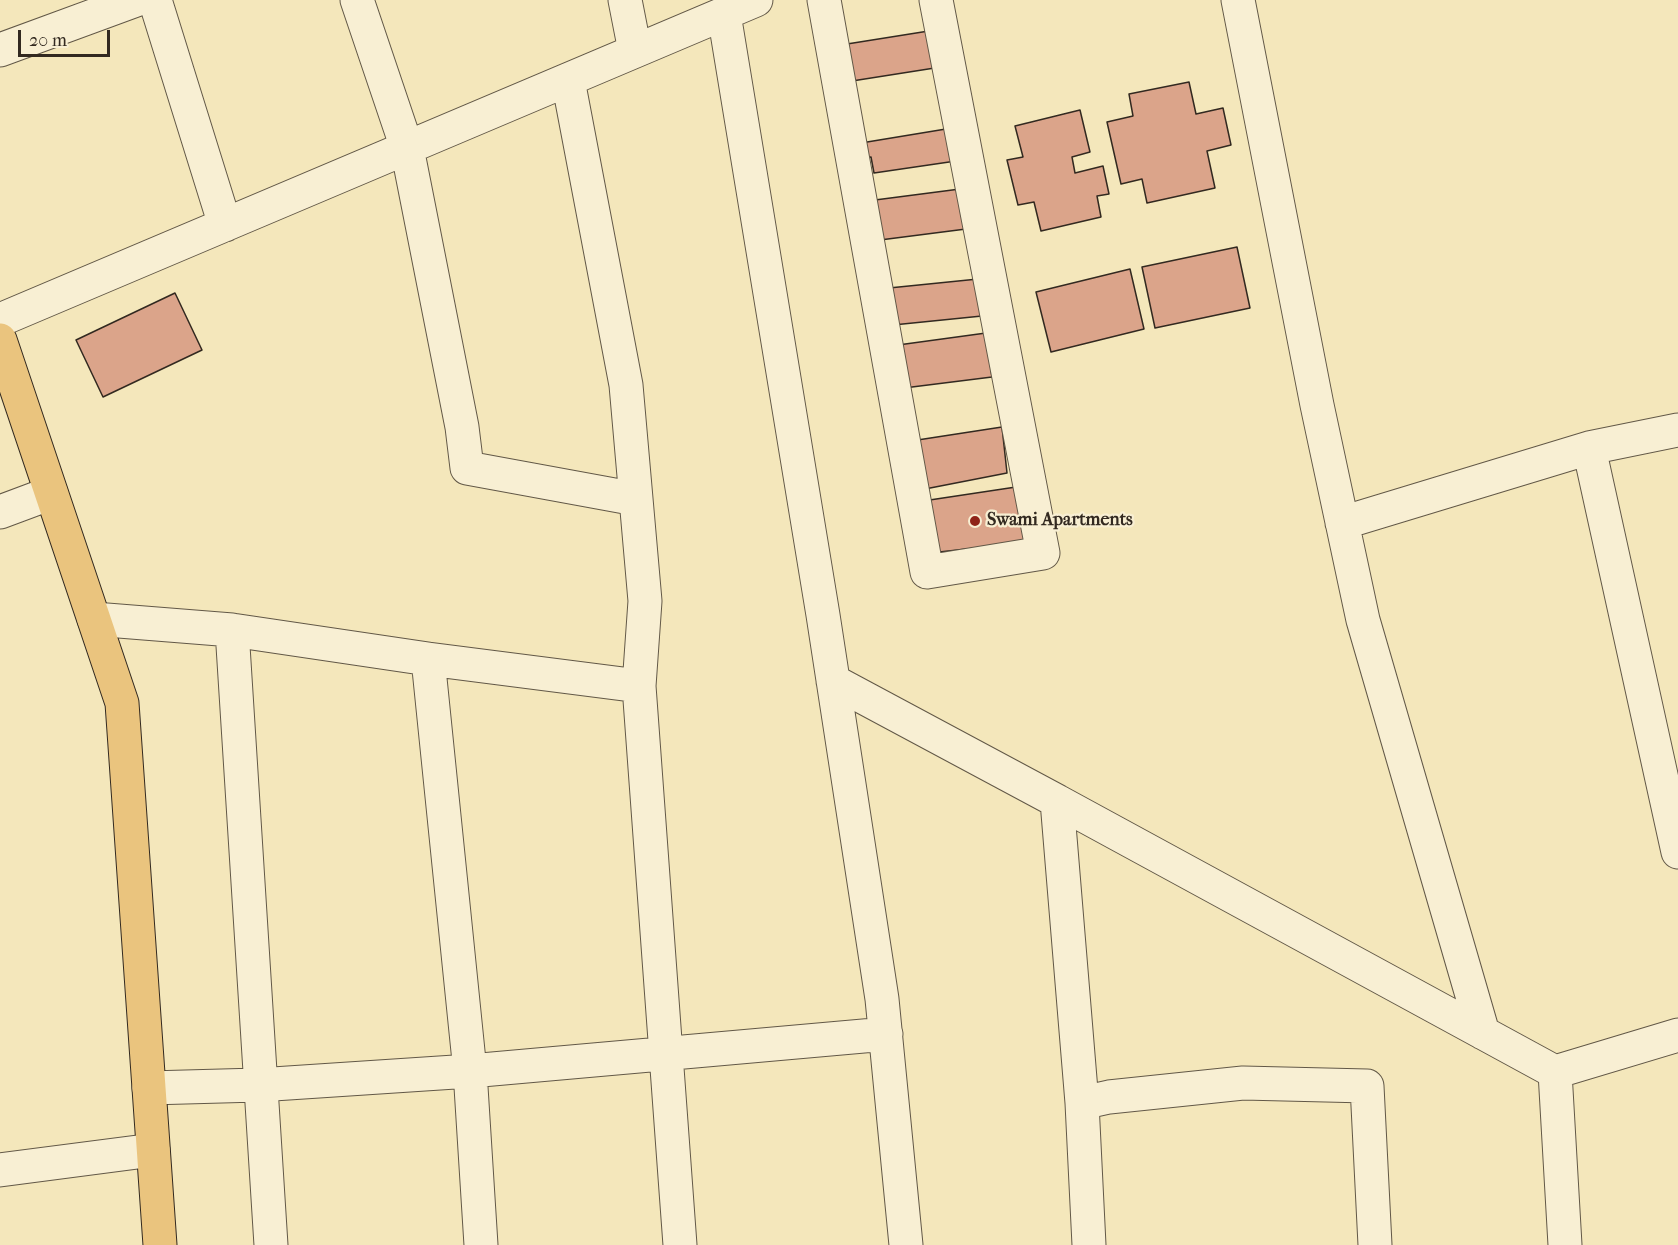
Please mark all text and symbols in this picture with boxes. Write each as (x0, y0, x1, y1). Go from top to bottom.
scale bar (21, 18, 112, 56)
text: 20 m (29, 30, 67, 51)
place label: Swami Apartments (987, 510, 1133, 532)
marker: Swami Apartments (968, 514, 982, 528)

